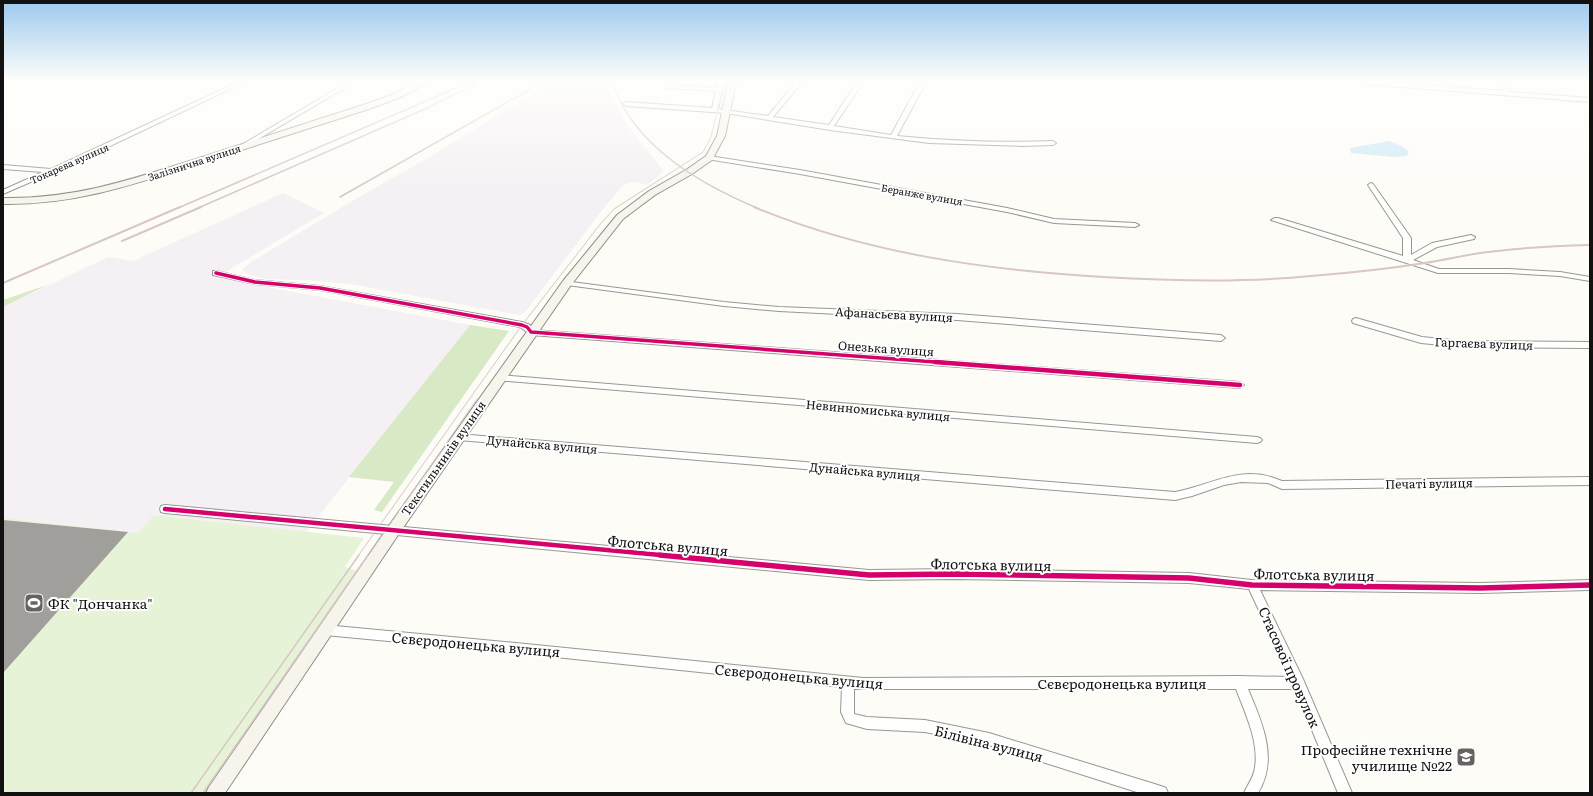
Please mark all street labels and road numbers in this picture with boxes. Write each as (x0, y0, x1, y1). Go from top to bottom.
street label: Токарева вулиця (27, 139, 111, 187)
street label: Залізнична вулиця (146, 140, 242, 184)
street label: Беранже вулиця (880, 179, 964, 209)
street label: Афанасьєва вулиця (835, 302, 953, 326)
street label: Гаргаєва вулиця (1434, 332, 1534, 354)
street label: Онезька вулиця (837, 336, 935, 360)
street label: Невинномиська вулиця (805, 395, 951, 425)
street label: Текстильників вулиця (396, 397, 490, 519)
street label: Дунайська вулиця (486, 430, 598, 458)
street label: Дунайська вулиця (809, 457, 921, 485)
street label: Печаті вулиця (1385, 473, 1473, 493)
street label: Флотська вулиця (607, 530, 729, 560)
street label: Флотська вулиця (930, 553, 1052, 575)
street label: Флотська вулиця (1253, 563, 1375, 585)
street label: Стасової провулок (1254, 603, 1326, 731)
street label: Сєвєродонецька вулиця (391, 627, 561, 661)
street label: Сєвєродонецька вулиця (714, 659, 884, 693)
street label: Сєвєродонецька вулиця (1038, 673, 1206, 693)
street label: Білівіна вулиця (933, 720, 1045, 766)

